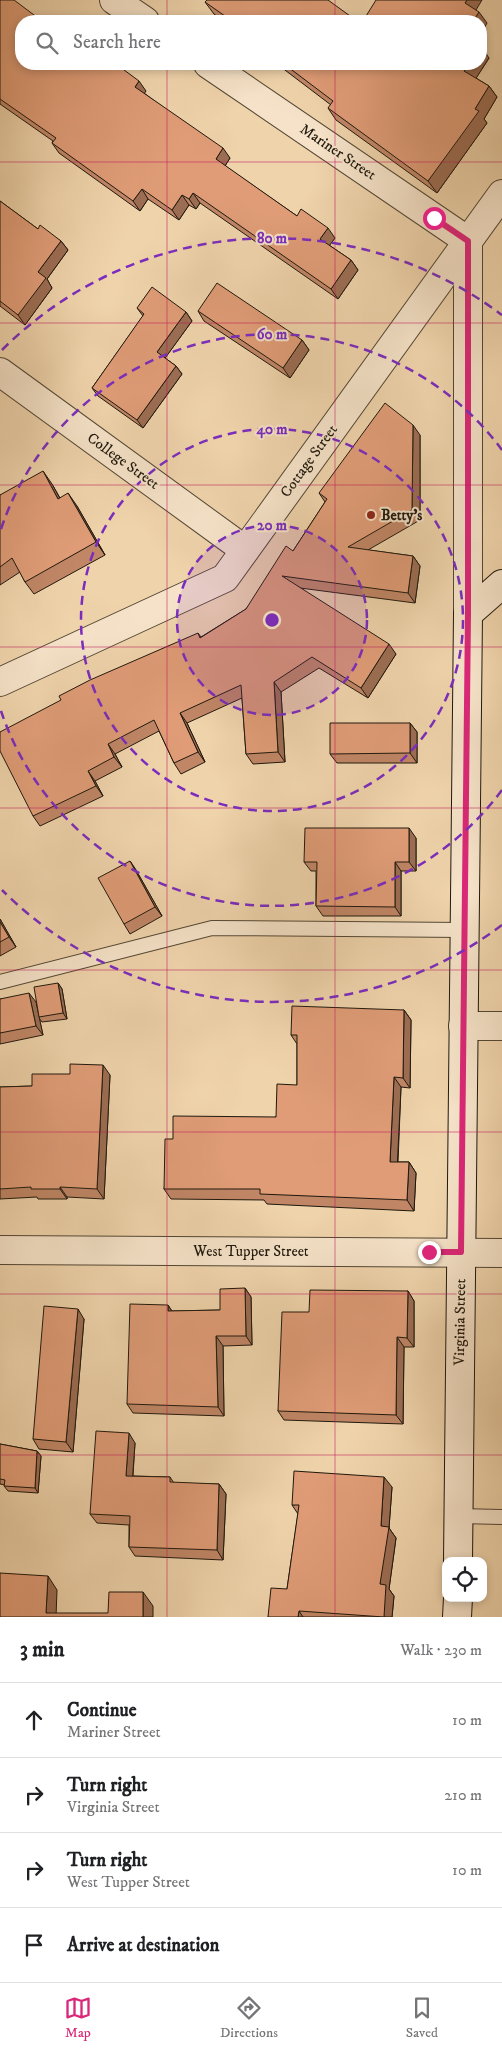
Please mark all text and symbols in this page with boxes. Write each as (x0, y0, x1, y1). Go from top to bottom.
search box (15, 15, 487, 70)
icon: search (33, 29, 61, 57)
text: Search here (73, 31, 161, 54)
street label: Mariner Street (296, 120, 380, 185)
route start (423, 207, 446, 230)
text: 80 m (257, 229, 288, 248)
text: 60 m (257, 325, 288, 344)
text: 40 m (255, 420, 288, 439)
street label: Cottage Street (276, 421, 342, 501)
street label: College Street (83, 428, 163, 494)
place label: Betty's (381, 506, 422, 525)
marker: Betty's (365, 509, 377, 521)
text: 20 m (257, 516, 288, 535)
centre of rings (263, 611, 281, 629)
route end (418, 1241, 441, 1264)
street label: West Tupper Street (192, 1242, 309, 1261)
street label: Virginia Street (450, 1278, 470, 1367)
map controls (442, 1557, 487, 1602)
button: locate (442, 1557, 487, 1602)
text: 3 min (20, 1637, 65, 1663)
text: Walk · 230 m (400, 1640, 482, 1660)
text: Continue (67, 1699, 137, 1722)
icon: ahead (20, 1706, 48, 1734)
text: 10 m (452, 1710, 482, 1730)
text: Mariner Street (67, 1722, 161, 1742)
text: Turn right (67, 1774, 147, 1797)
icon: right (20, 1781, 48, 1809)
text: 210 m (444, 1785, 482, 1805)
text: Virginia Street (67, 1797, 160, 1817)
text: Turn right (67, 1849, 147, 1872)
icon: right (20, 1856, 48, 1884)
text: 10 m (452, 1860, 482, 1880)
text: West Tupper Street (67, 1872, 190, 1892)
icon: arrive (20, 1931, 48, 1959)
text: Arrive at destination (67, 1934, 219, 1957)
tab: Map (64, 1994, 92, 2042)
tab: Directions (220, 1994, 278, 2042)
tab: Saved (406, 1994, 438, 2042)

